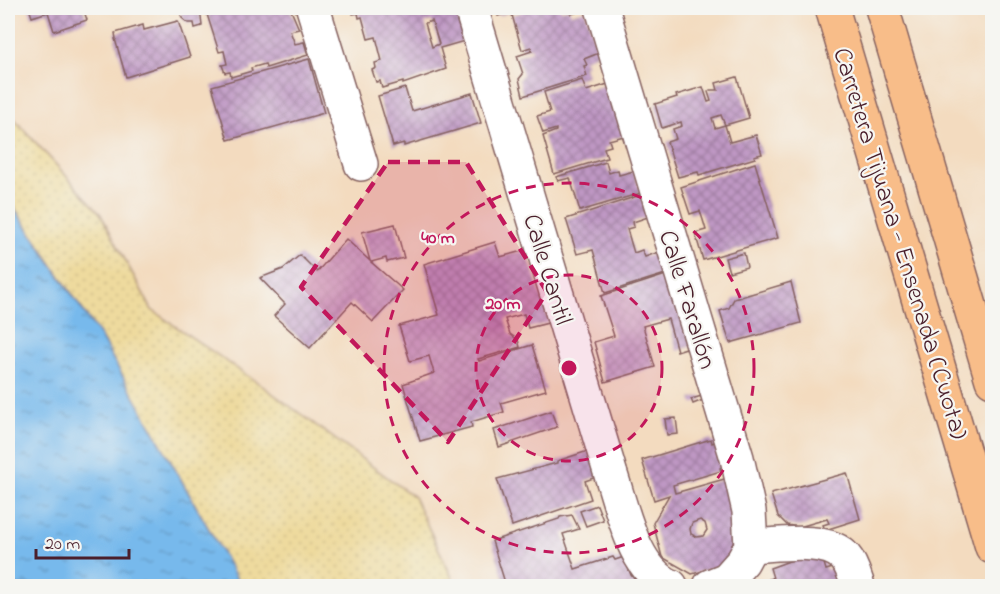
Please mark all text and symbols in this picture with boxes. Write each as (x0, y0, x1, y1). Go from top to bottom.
street label: Carretera Tijuana - Ensenada (Cuota) (821, 43, 977, 445)
street label: Calle Cantil (511, 210, 581, 330)
text: 40 m (421, 226, 455, 252)
street label: Calle Farallón (647, 226, 725, 374)
text: 20 m (484, 292, 521, 318)
centre of rings (559, 358, 579, 378)
scale bar (36, 522, 129, 560)
text: 20 m (45, 532, 80, 558)

